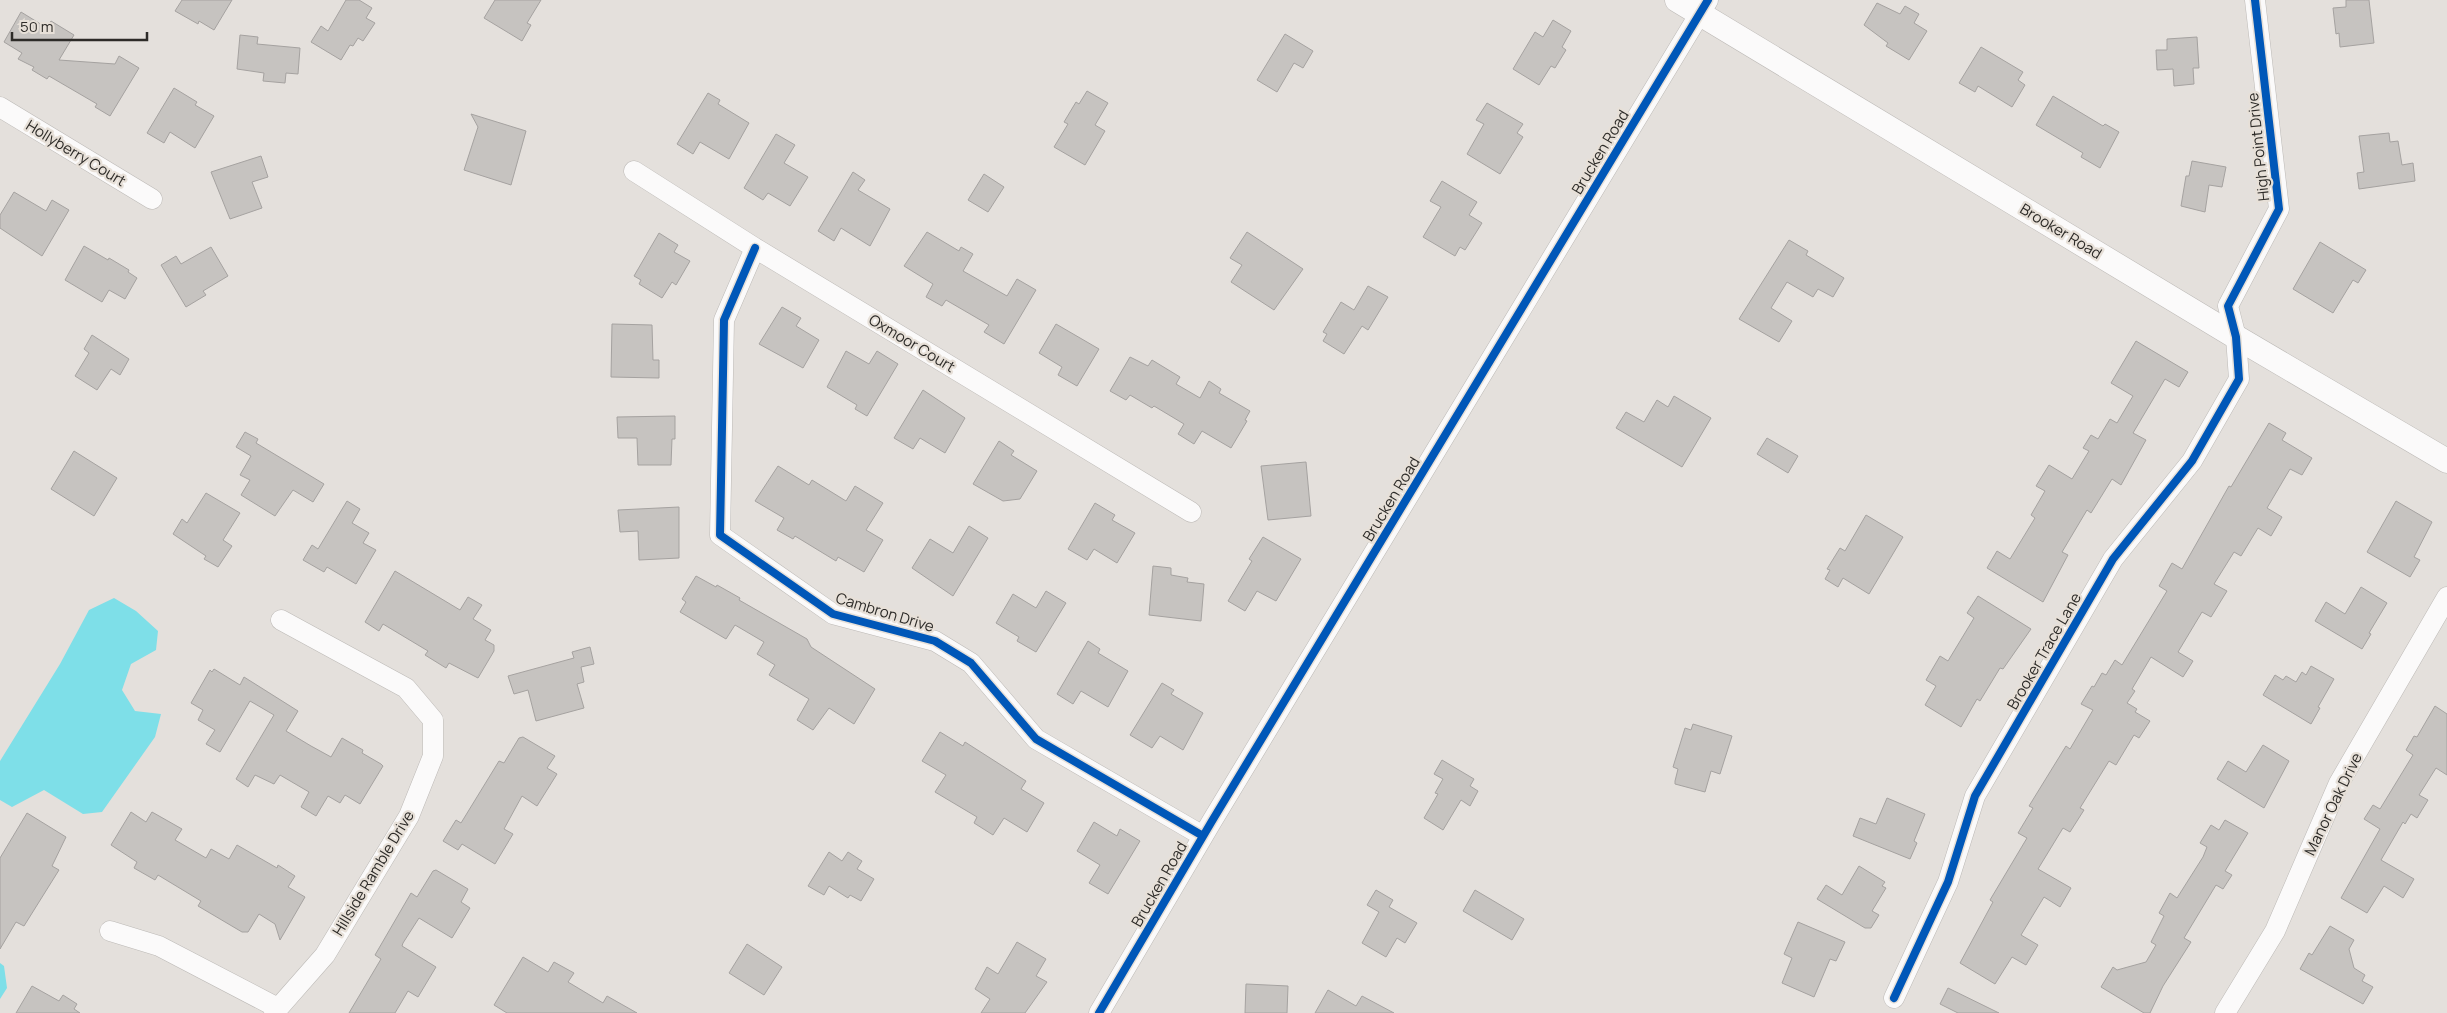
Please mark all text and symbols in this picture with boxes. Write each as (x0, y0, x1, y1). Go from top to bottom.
scale bar (12, 10, 148, 42)
text: 50 m (20, 16, 54, 37)
street label: High Point Drive (2242, 92, 2274, 202)
street label: Brucken Road (1567, 106, 1633, 198)
street label: Hollyberry Court (22, 115, 130, 191)
street label: Brooker Road (2016, 198, 2106, 264)
street label: Oxmoor Court (865, 309, 959, 377)
street label: Brucken Road (1358, 453, 1424, 545)
street label: Cambron Drive (833, 587, 937, 637)
street label: Brooker Trace Lane (2002, 588, 2086, 713)
street label: Manor Oak Drive (2299, 749, 2367, 859)
street label: Hillside Ramble Drive (327, 806, 419, 940)
street label: Brucken Road (1126, 838, 1192, 930)

